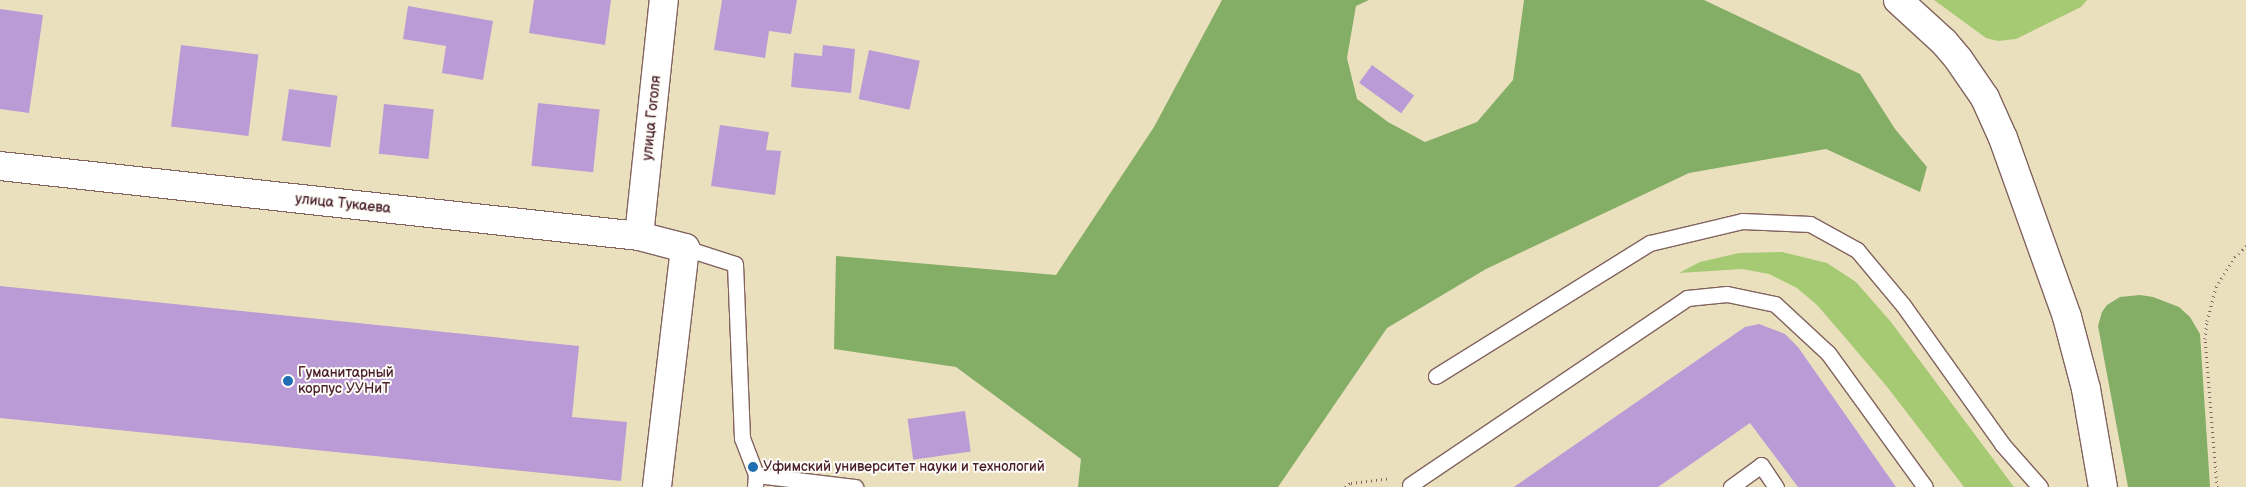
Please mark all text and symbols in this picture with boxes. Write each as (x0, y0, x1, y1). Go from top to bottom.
street label: улица Гоголя (639, 75, 665, 161)
street label: улица Тукаева (294, 191, 392, 217)
place label: Гуманитарный корпус УУНиТ (298, 365, 394, 398)
marker: Гуманитарный корпус УУНиТ (282, 375, 294, 387)
place label: Уфимский университет науки и технологий (763, 459, 1045, 475)
marker: Уфимский университет науки и технологий (747, 461, 759, 473)

